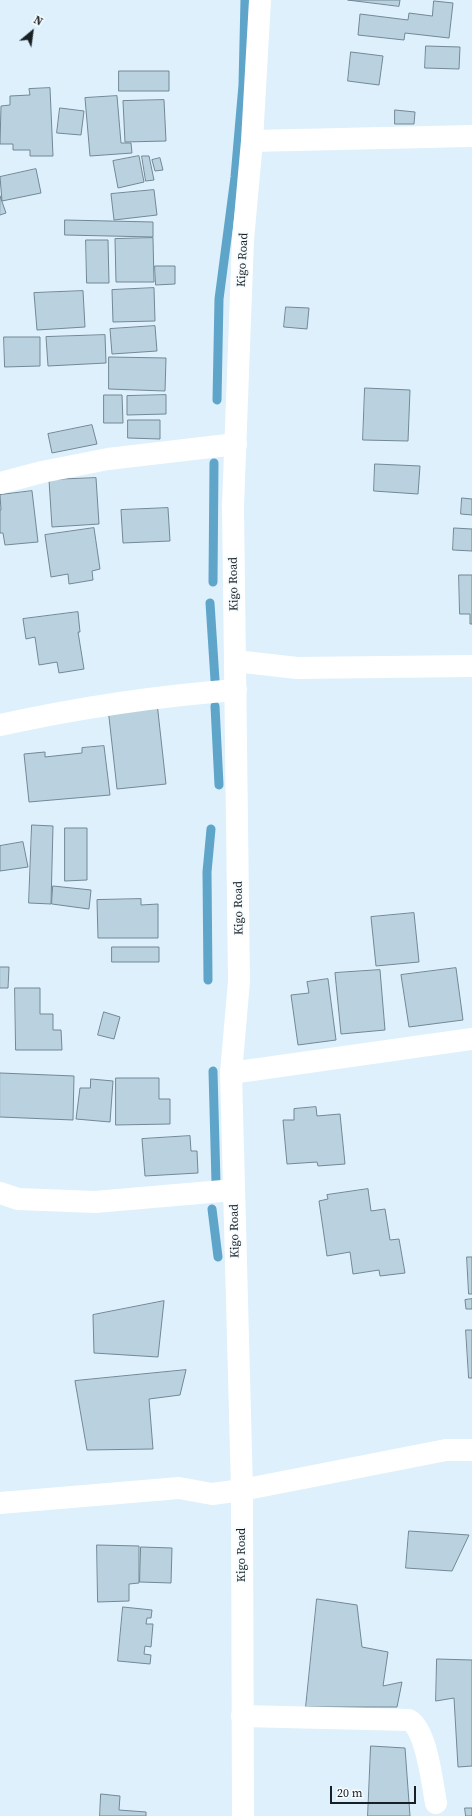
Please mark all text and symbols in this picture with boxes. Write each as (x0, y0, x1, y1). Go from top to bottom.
north arrow (12, 12, 52, 52)
text: N (31, 13, 45, 30)
street label: Kigo Road (234, 233, 252, 287)
street label: Kigo Road (226, 557, 242, 611)
street label: Kigo Road (231, 881, 247, 935)
street label: Kigo Road (227, 1204, 243, 1258)
street label: Kigo Road (235, 1528, 249, 1582)
scale bar (332, 1778, 418, 1804)
text: 20 m (337, 1785, 363, 1801)

